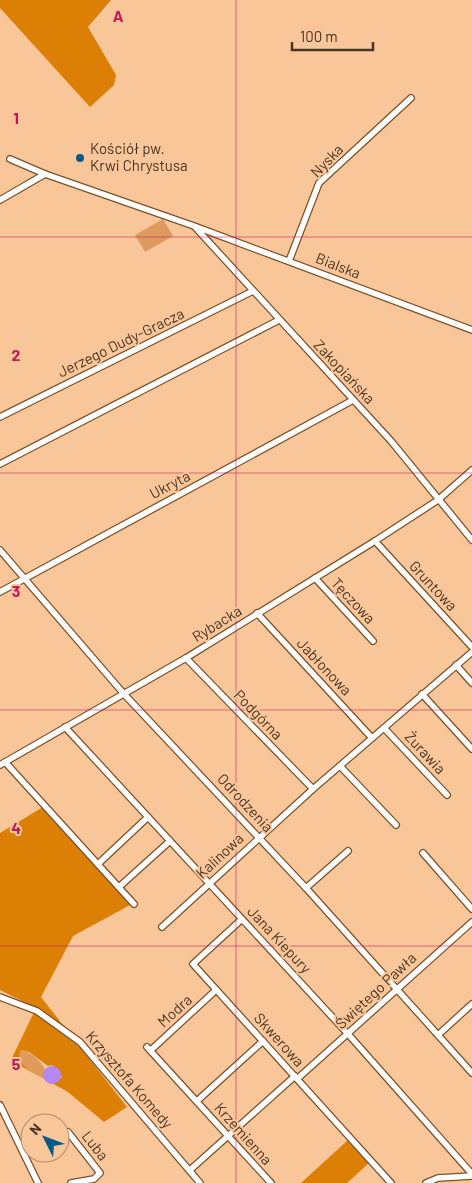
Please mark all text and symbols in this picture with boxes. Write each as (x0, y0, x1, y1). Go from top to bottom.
text: A (113, 6, 124, 25)
scale bar (292, 20, 373, 52)
text: 100 m (300, 27, 338, 45)
text: 1 (13, 108, 19, 127)
place label: Kościół pw. Krwi Chrystusa (90, 139, 188, 174)
street label: Nyska (306, 140, 346, 181)
marker: Kościół pw. Krwi Chrystusa (74, 152, 86, 164)
street label: Bialska (313, 248, 363, 282)
street label: Jerzego Dudy-Gracza (54, 304, 187, 381)
street label: Zakopiańska (310, 335, 379, 407)
text: 2 (12, 345, 21, 364)
street label: Ukryta (146, 466, 193, 502)
street label: Gruntowa (406, 556, 462, 614)
street label: Tęczowa (328, 574, 379, 627)
text: 3 (12, 581, 20, 600)
street label: Rybacka (188, 601, 244, 645)
street label: Jabłonowa (294, 634, 356, 699)
street label: Podgórna (231, 686, 287, 743)
street label: Żurawia (402, 727, 450, 777)
street label: Odrodzenia (214, 769, 277, 835)
text: 4 (11, 818, 21, 837)
street label: Kalinowa (192, 829, 247, 882)
street label: Jana Kiepury (244, 902, 315, 977)
street label: Świętego Pawła (331, 948, 419, 1032)
street label: Modra (153, 990, 195, 1030)
street label: Skwerowa (251, 1009, 309, 1070)
street label: Krzysztofa Komedy (83, 1027, 177, 1132)
text: 5 (12, 1054, 21, 1073)
street label: Krzemienna (211, 1099, 276, 1168)
north arrow (20, 1113, 70, 1163)
text: N (26, 1120, 44, 1138)
street label: Luba (79, 1127, 113, 1164)

